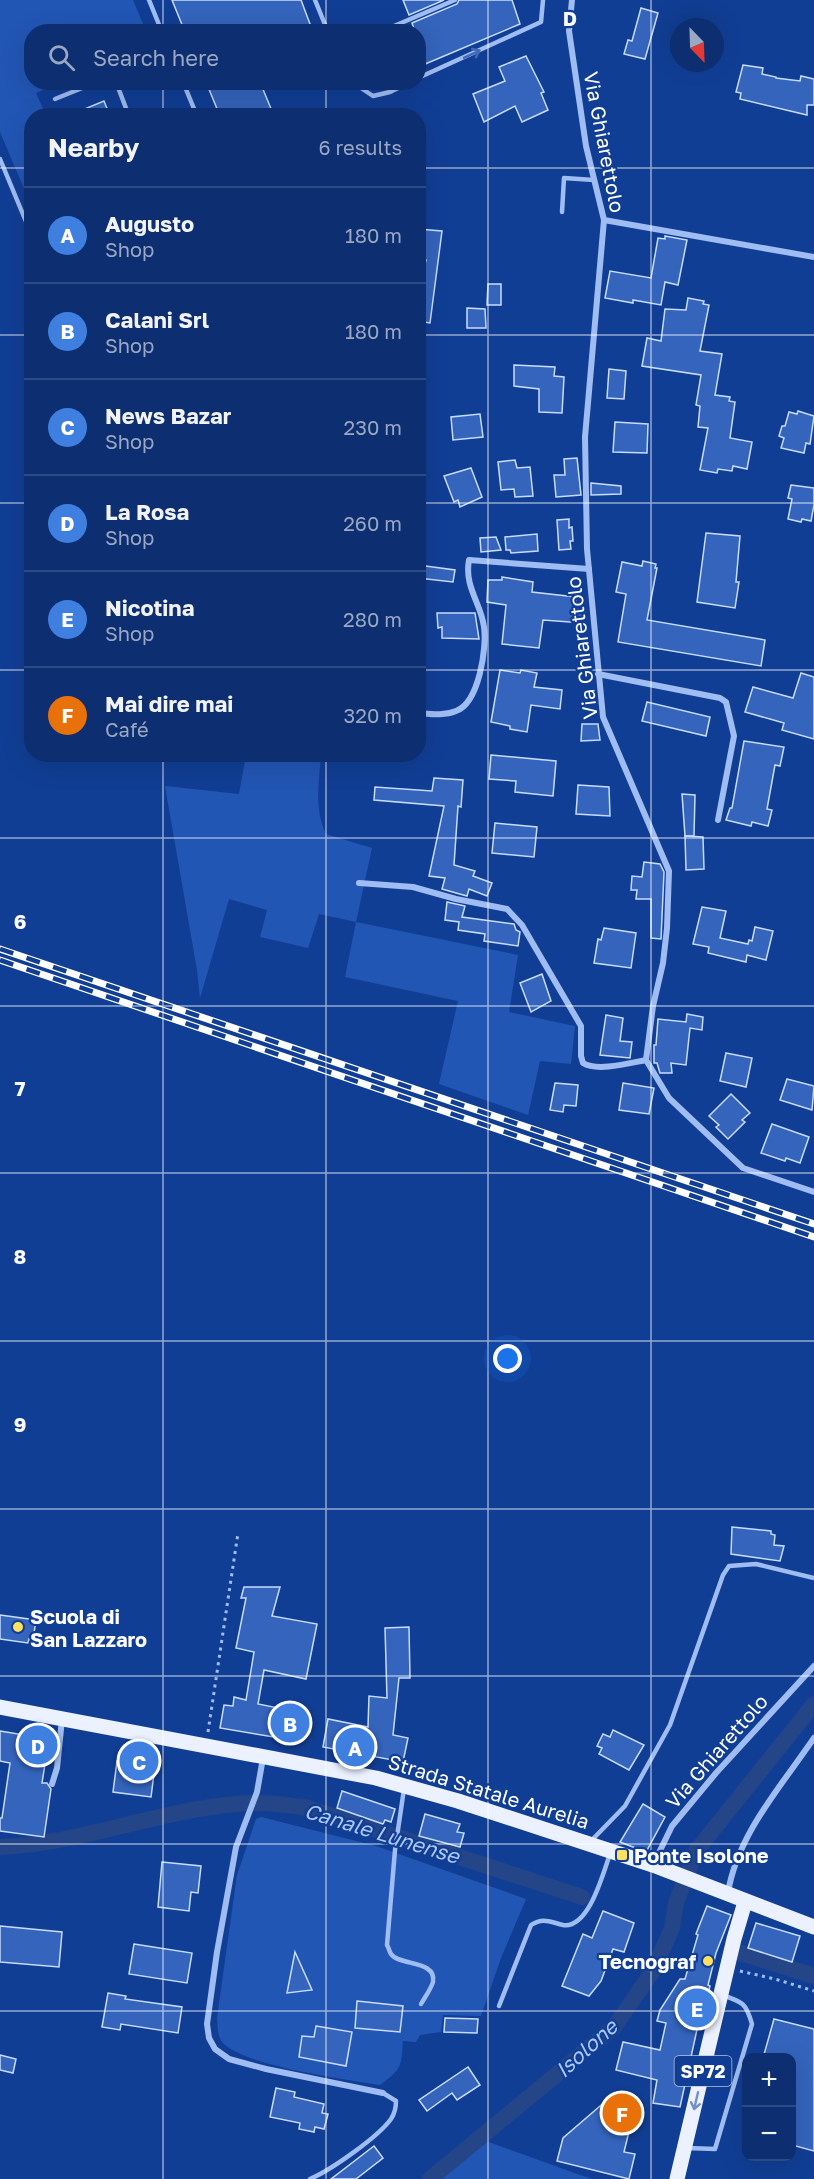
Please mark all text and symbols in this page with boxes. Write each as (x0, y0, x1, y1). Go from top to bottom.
text: D (563, 6, 577, 30)
north arrow (670, 18, 724, 72)
search box (24, 24, 426, 90)
icon: search (45, 41, 78, 74)
text: Search here (93, 44, 219, 71)
one-way arrow (462, 47, 480, 59)
street label: Via Ghiarettolo (580, 69, 630, 215)
text: Nearby (48, 132, 139, 163)
text: 6 results (318, 135, 402, 159)
text: Augusto (105, 210, 194, 237)
text: A (60, 223, 75, 247)
text: 180 m (345, 223, 402, 247)
text: Shop (105, 237, 154, 261)
text: Calani Srl (105, 306, 209, 333)
text: B (60, 319, 75, 343)
text: 180 m (345, 319, 402, 343)
text: Shop (105, 333, 154, 357)
text: News Bazar (105, 402, 231, 429)
text: C (60, 415, 75, 439)
text: 230 m (344, 415, 402, 439)
text: Shop (105, 429, 154, 453)
text: La Rosa (105, 498, 189, 525)
text: D (60, 511, 75, 535)
text: 260 m (343, 511, 402, 535)
text: Shop (105, 525, 154, 549)
street label: Via Ghiarettolo (560, 575, 602, 721)
text: Nicotina (105, 594, 194, 621)
text: E (61, 607, 74, 631)
text: 280 m (343, 607, 402, 631)
text: Shop (105, 621, 154, 645)
text: Mai dire mai (105, 690, 233, 717)
text: F (62, 703, 73, 727)
text: 320 m (344, 703, 402, 727)
text: Café (105, 717, 149, 741)
text: 6 (14, 909, 26, 933)
text: 7 (15, 1076, 26, 1100)
text: 8 (14, 1244, 26, 1268)
your location (493, 1344, 522, 1373)
text: 9 (14, 1412, 26, 1436)
place label: Scuola di San Lazzaro (30, 1604, 147, 1651)
marker: Scuola di San Lazzaro (11, 1620, 25, 1634)
street label: Via Ghiarettolo (660, 1689, 772, 1813)
pin: B (270, 1700, 310, 1746)
pin: D (18, 1722, 57, 1768)
pin: A (336, 1724, 374, 1770)
pin: C (120, 1738, 158, 1784)
street label: Strada Statale Aurelia (386, 1749, 592, 1833)
water label: Canale Lunense (301, 1797, 464, 1869)
place label: Ponte Isolone (634, 1843, 769, 1867)
marker: Ponte Isolone (615, 1848, 629, 1862)
place label: Tecnograf (599, 1949, 697, 1973)
marker: Tecnograf (701, 1954, 715, 1968)
pin: E (678, 1986, 716, 2030)
water label: Isolone (550, 2012, 624, 2083)
map controls (742, 2053, 796, 2161)
button: + (742, 2053, 796, 2107)
road number: SP72 (674, 2056, 732, 2086)
pin: F (602, 2090, 642, 2136)
one-way arrow (689, 2092, 701, 2111)
button: − (742, 2107, 796, 2161)

